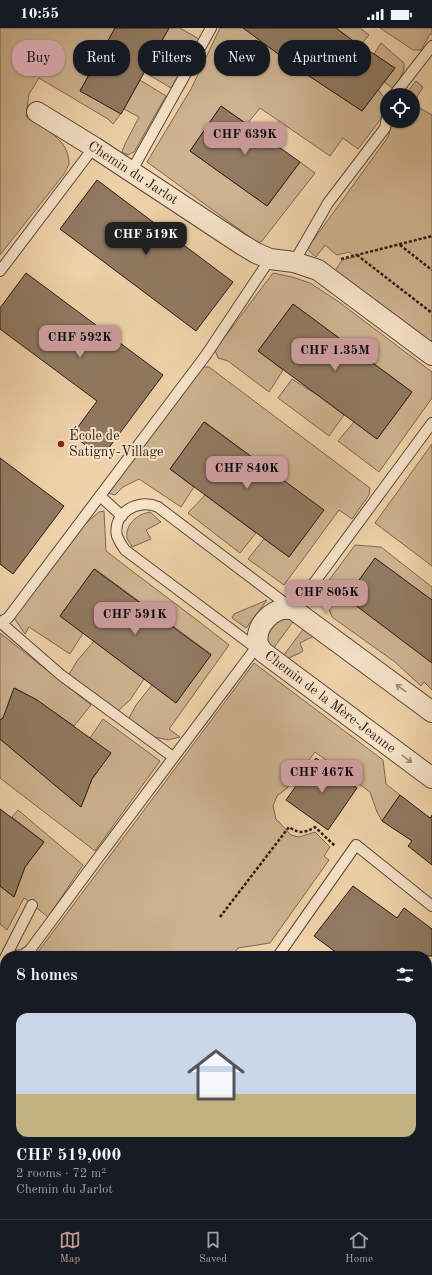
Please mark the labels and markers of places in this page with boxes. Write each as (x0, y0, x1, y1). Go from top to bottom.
pin: CHF 639K (204, 122, 286, 156)
pin: CHF 519K (105, 222, 187, 256)
pin: CHF 592K (39, 325, 121, 359)
pin: CHF 1.35M (289, 338, 381, 372)
place label: École de Satigny-Village (69, 426, 163, 459)
marker: École de Satigny-Village (56, 439, 66, 449)
pin: CHF 840K (206, 456, 288, 490)
pin: CHF 805K (286, 580, 368, 614)
pin: CHF 591K (94, 602, 176, 636)
pin: CHF 467K (281, 760, 363, 794)

